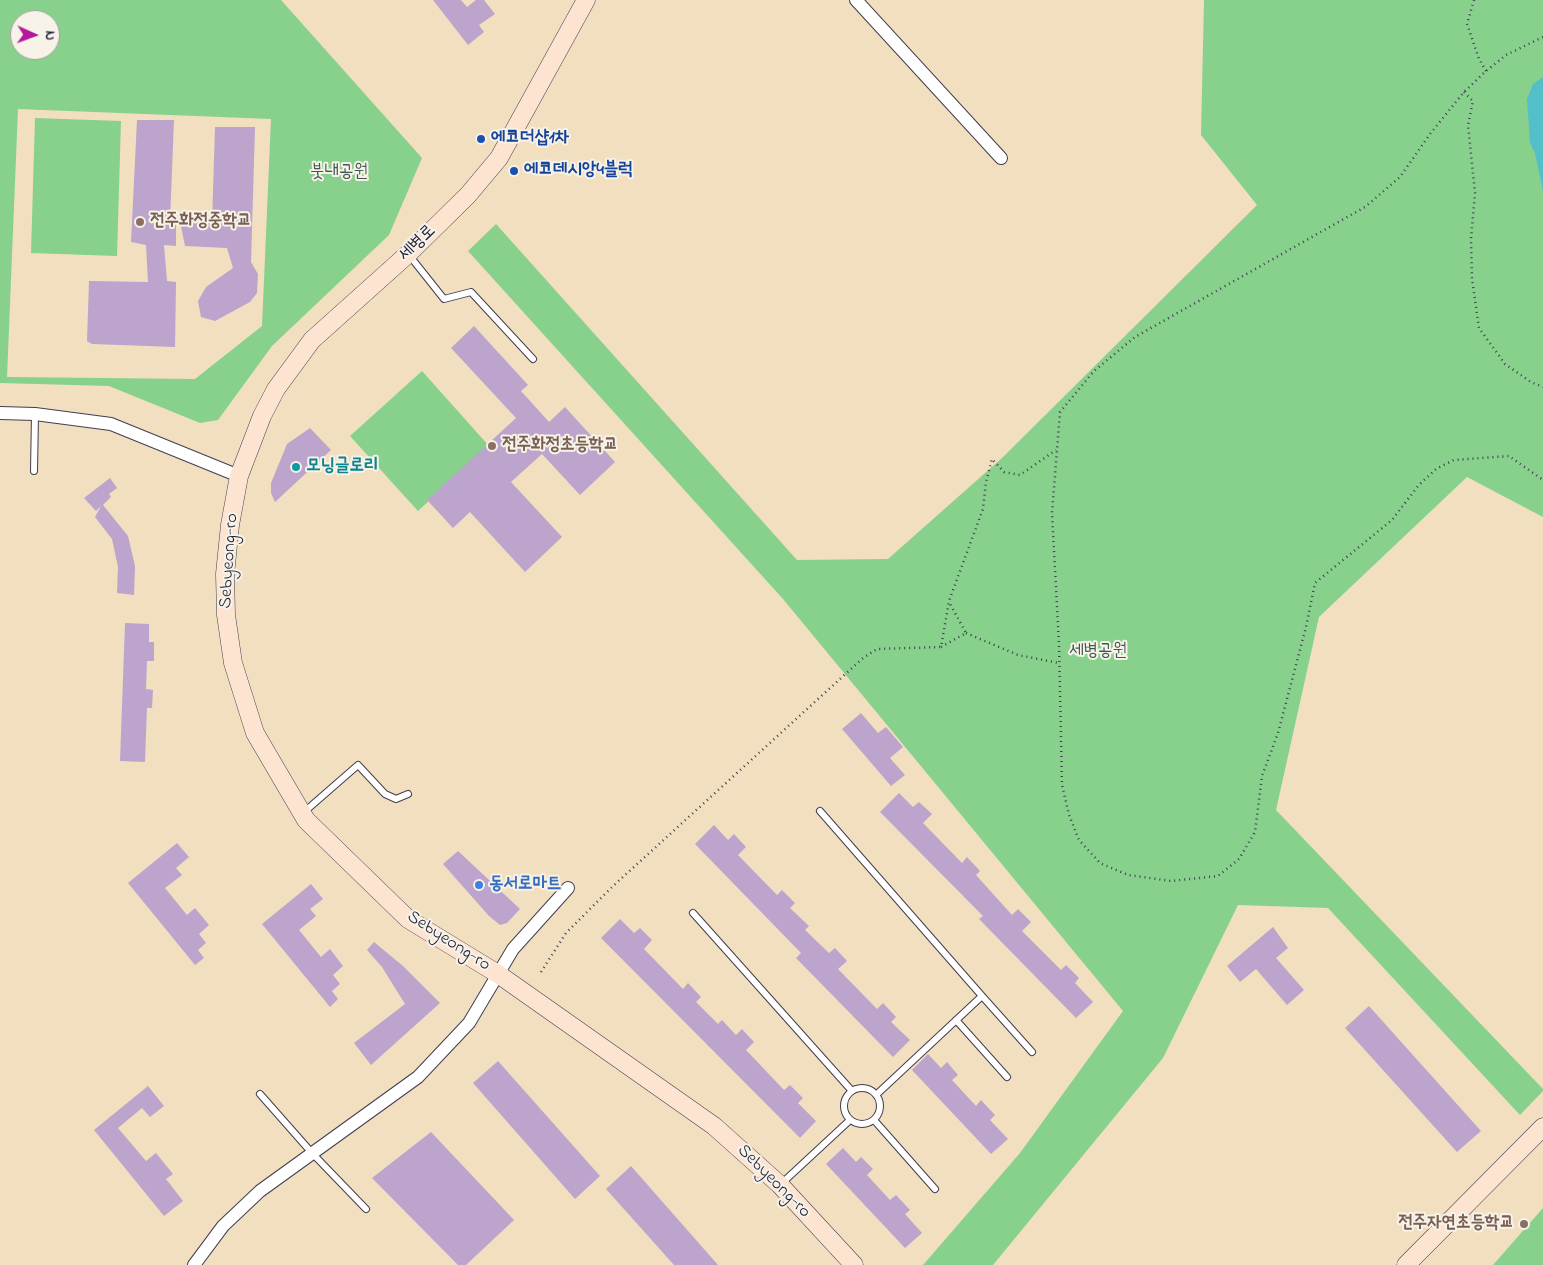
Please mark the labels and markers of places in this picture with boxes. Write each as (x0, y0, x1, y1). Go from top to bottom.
place label: 에코더샵1차 (491, 128, 569, 150)
marker: 에코더샵1차 (475, 133, 487, 145)
place label: 에코데시앙4블럭 (524, 160, 633, 182)
marker: 에코데시앙4블럭 (508, 165, 520, 177)
place label: 전주화정중학교 (150, 211, 251, 233)
marker: 전주화정중학교 (134, 216, 146, 228)
place label: 전주화정초등학교 (502, 435, 618, 457)
marker: 전주화정초등학교 (486, 440, 498, 452)
place label: 모닝글로리 (306, 456, 378, 478)
marker: 모닝글로리 (290, 461, 302, 473)
place label: 동서로마트 (489, 874, 561, 896)
marker: 동서로마트 (473, 879, 485, 891)
place label: 전주자연초등학교 (1398, 1213, 1514, 1235)
marker: 전주자연초등학교 (1518, 1218, 1530, 1230)

